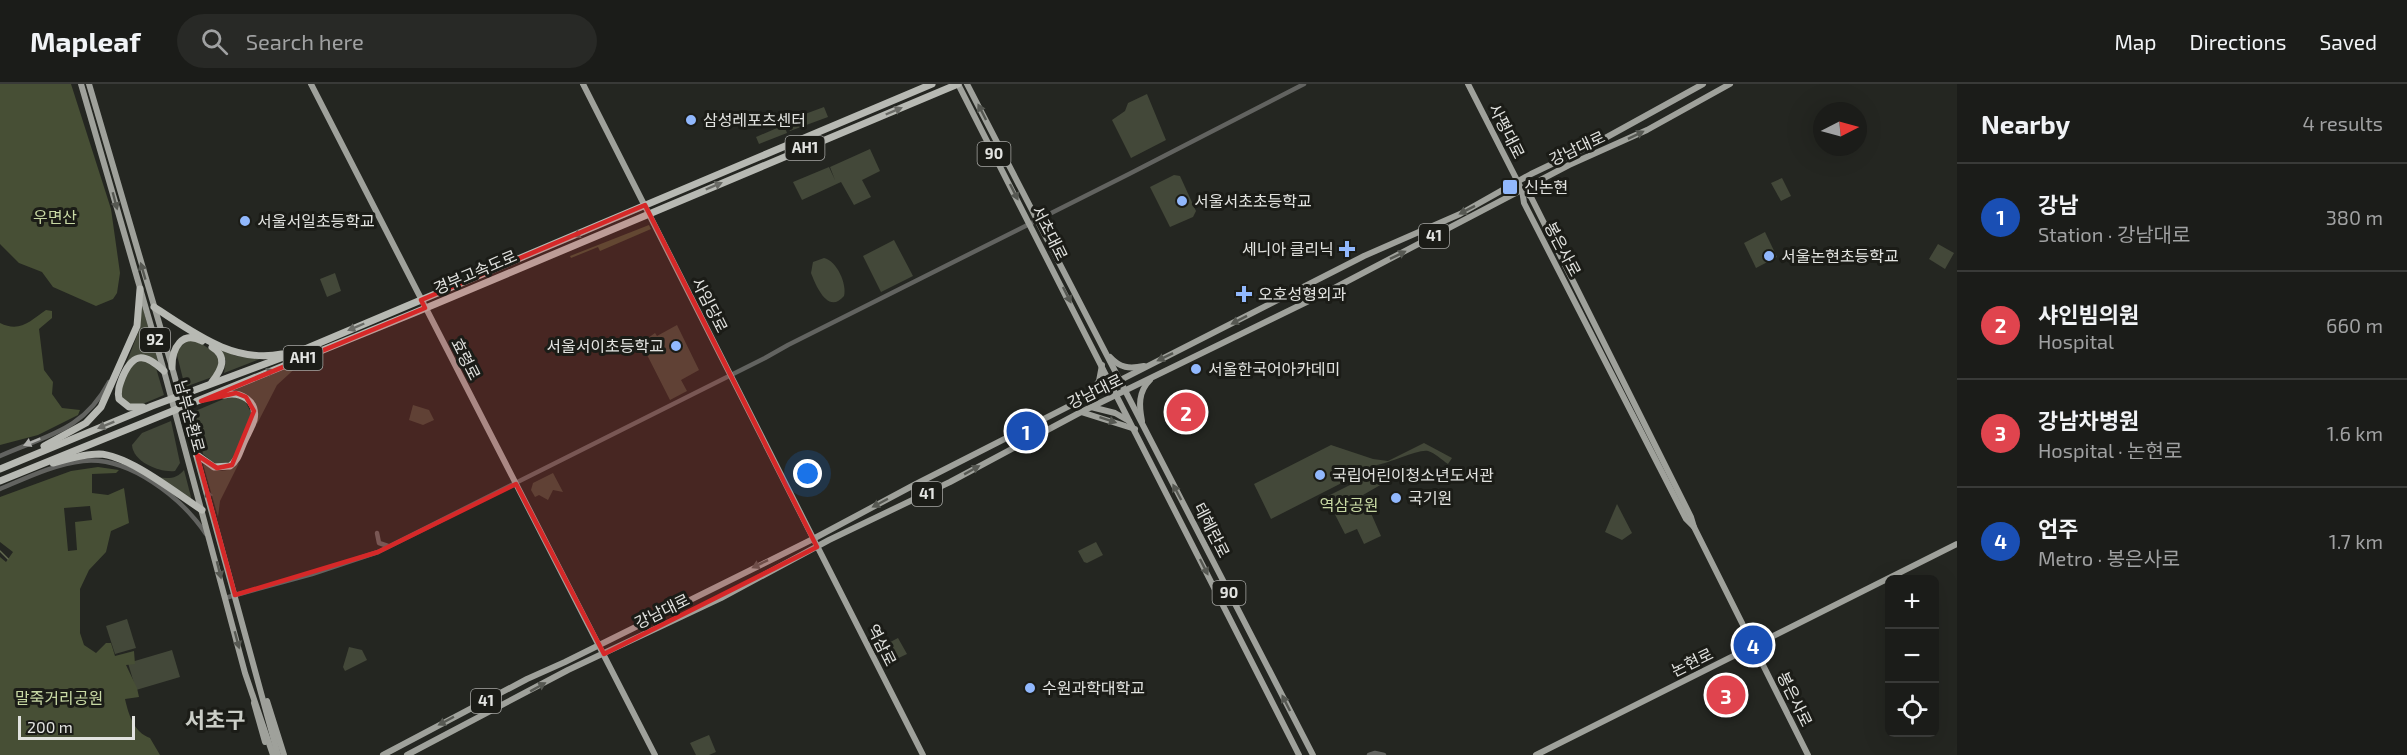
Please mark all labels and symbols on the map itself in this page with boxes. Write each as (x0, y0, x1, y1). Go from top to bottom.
street label: 사평대로 (1486, 100, 1529, 162)
north arrow (1813, 102, 1867, 156)
one-way arrow (977, 104, 987, 121)
one-way arrow (885, 106, 903, 116)
place label: 삼성레포츠센터 (703, 110, 806, 129)
marker: 삼성레포츠센터 (684, 113, 698, 127)
street label: 강남대로 (1546, 126, 1608, 169)
one-way arrow (1628, 130, 1645, 139)
road number: AH1 (786, 136, 824, 160)
road number: 90 (978, 142, 1010, 166)
place label: 신논현 (1524, 177, 1568, 196)
marker: 신논현 (1501, 178, 1519, 196)
one-way arrow (705, 181, 723, 191)
one-way arrow (1009, 184, 1019, 201)
place label: 서울서초초등학교 (1194, 191, 1312, 210)
one-way arrow (111, 192, 120, 210)
marker: 서울서초초등학교 (1175, 194, 1189, 208)
street label: 서초대로 (1029, 202, 1072, 264)
one-way arrow (1458, 205, 1475, 215)
park label: 우면산 (33, 207, 77, 226)
place label: 서울서일초등학교 (257, 211, 375, 230)
marker: 서울서일초등학교 (238, 214, 252, 228)
street label: 봉은사로 (1541, 218, 1586, 279)
road number: 41 (1419, 224, 1449, 248)
one-way arrow (571, 228, 589, 238)
place label: 세니아 클리닉 (1242, 239, 1334, 258)
marker: 세니아 클리닉 (1338, 240, 1356, 258)
street label: 경부고속도로 (430, 245, 519, 298)
place label: 서울논현초등학교 (1781, 246, 1899, 265)
marker: 서울논현초등학교 (1762, 249, 1776, 263)
one-way arrow (1389, 251, 1407, 261)
one-way arrow (138, 262, 147, 280)
street label: 사임당로 (689, 274, 732, 336)
place label: 오호성형외과 (1258, 284, 1347, 303)
marker: 오호성형외과 (1235, 285, 1253, 303)
one-way arrow (1062, 286, 1071, 303)
one-way arrow (1230, 315, 1247, 325)
one-way arrow (347, 323, 365, 332)
road number: 92 (140, 328, 170, 352)
street label: 효령로 (448, 335, 485, 383)
place label: 서울서이초등학교 (546, 336, 664, 355)
marker: 서울서이초등학교 (669, 339, 683, 353)
road number: AH1 (284, 346, 322, 370)
one-way arrow (1157, 353, 1174, 362)
place label: 서울한국어아카데미 (1208, 359, 1340, 378)
marker: 서울한국어아카데미 (1189, 362, 1203, 376)
one-way arrow (257, 369, 274, 378)
street label: 강남대로 (1064, 369, 1126, 412)
street label: 남부순환로 (172, 378, 209, 454)
pin: 2 (1166, 390, 1206, 434)
pin: 1 (1006, 408, 1046, 454)
one-way arrow (1099, 416, 1117, 426)
one-way arrow (97, 421, 115, 430)
one-way arrow (22, 437, 40, 447)
your location (793, 459, 822, 488)
one-way arrow (964, 465, 981, 475)
place label: 국립어린이청소년도서관 (1332, 465, 1494, 484)
marker: 국립어린이청소년도서관 (1313, 468, 1327, 482)
road number: 41 (912, 482, 942, 506)
one-way arrow (1172, 484, 1182, 501)
place label: 국기원 (1408, 488, 1452, 507)
one-way arrow (204, 489, 213, 507)
marker: 국기원 (1389, 491, 1403, 505)
park label: 역삼공원 (1320, 495, 1378, 514)
one-way arrow (871, 498, 888, 508)
street label: 테헤란로 (1191, 499, 1234, 561)
one-way arrow (1199, 558, 1209, 575)
one-way arrow (752, 560, 769, 569)
one-way arrow (214, 561, 224, 579)
road number: 90 (1212, 581, 1246, 605)
street label: 강남대로 (631, 589, 693, 632)
street label: 역삼로 (864, 621, 901, 669)
pin: 4 (1734, 622, 1772, 668)
one-way arrow (232, 631, 242, 649)
street label: 논현로 (1668, 643, 1716, 680)
street label: 봉은사로 (1774, 668, 1817, 730)
pin: 3 (1706, 672, 1746, 718)
place label: 수원과학대학교 (1042, 678, 1145, 697)
marker: 수원과학대학교 (1023, 681, 1037, 695)
one-way arrow (530, 682, 547, 692)
park label: 말죽거리공원 (15, 688, 103, 707)
road number: 41 (471, 689, 501, 713)
one-way arrow (1281, 694, 1291, 711)
district label: 서초구 (185, 706, 245, 732)
scale bar (18, 713, 135, 740)
one-way arrow (438, 716, 455, 726)

